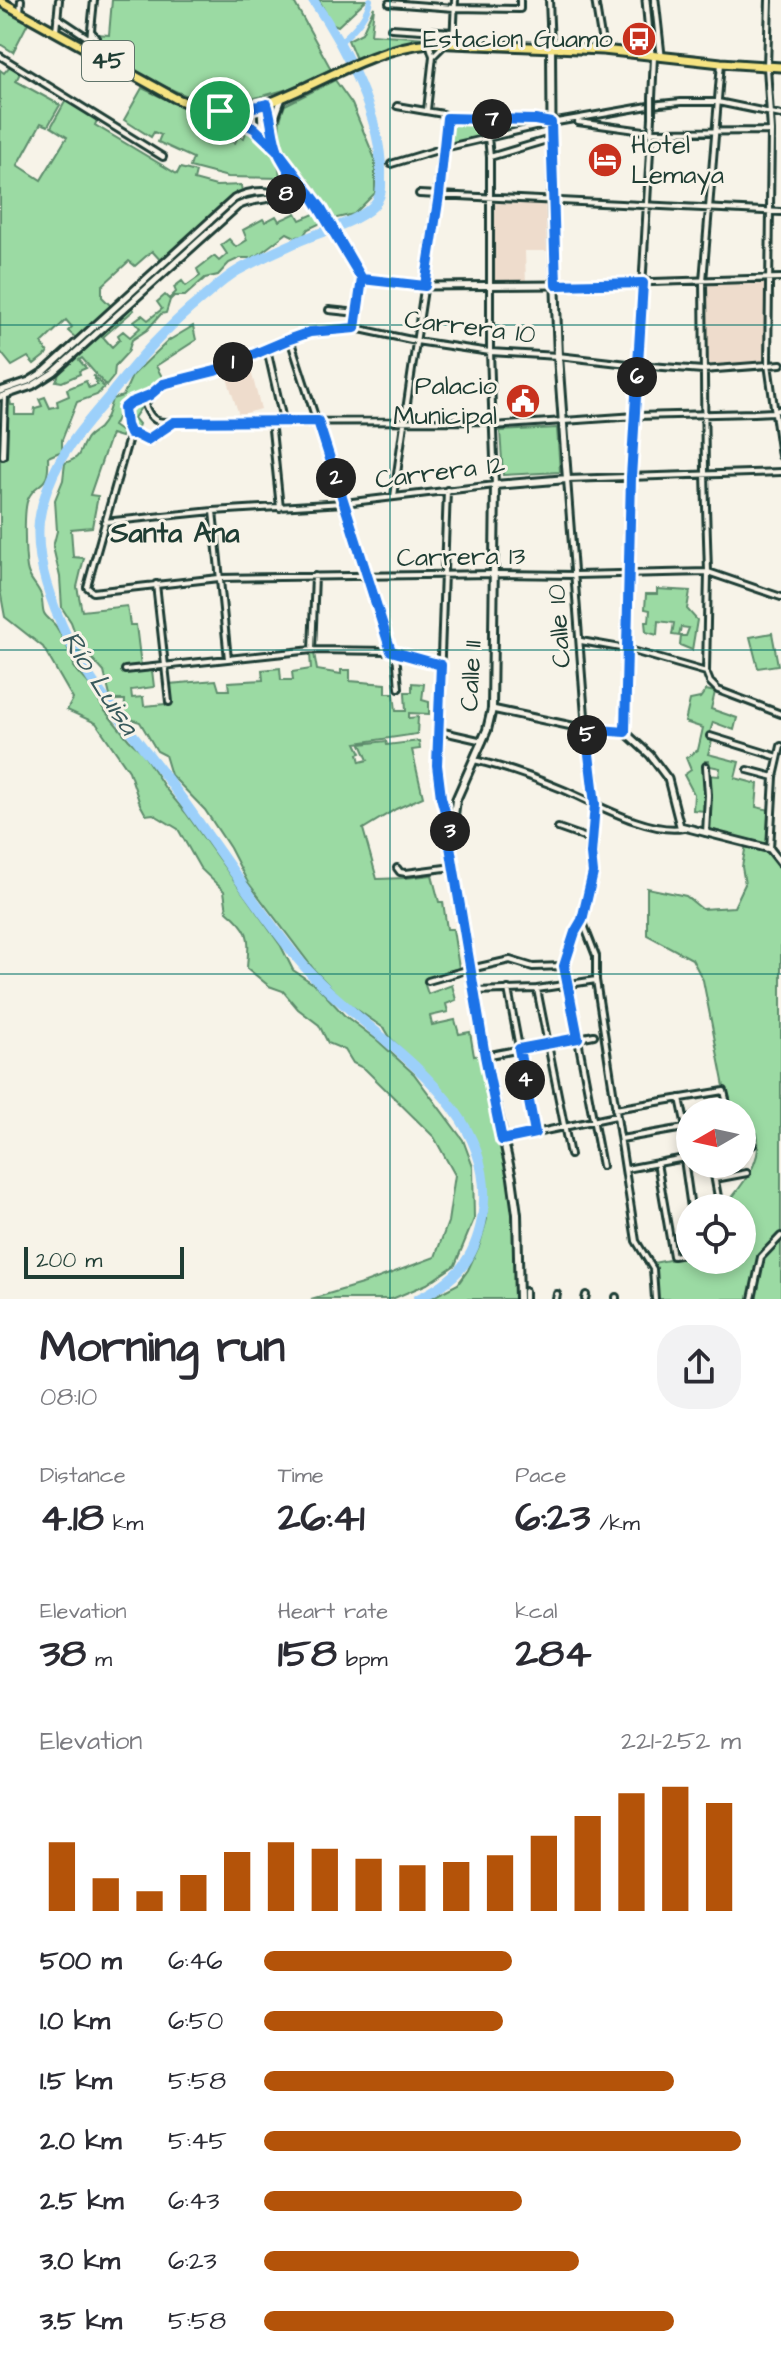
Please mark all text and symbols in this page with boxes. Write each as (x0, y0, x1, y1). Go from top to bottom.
bus stop icon: Estacion Guamo (620, 20, 658, 58)
place label: Estacion Guamo (423, 21, 613, 57)
road number: 45 (82, 41, 134, 81)
pin (186, 77, 254, 145)
icon: arrive (198, 89, 242, 133)
pin: 7 (472, 99, 512, 139)
text: 7 (485, 103, 499, 134)
place label: Hotel Lemaya (631, 127, 724, 195)
hotel icon: Hotel Lemaya (586, 141, 624, 179)
pin: 8 (266, 174, 306, 214)
text: 8 (279, 178, 293, 209)
street label: Carrera 10 (402, 301, 538, 353)
pin: 1 (213, 342, 253, 382)
text: 1 (232, 346, 234, 377)
pin: 6 (617, 357, 657, 397)
text: 6 (630, 361, 644, 392)
place label: Palacio Municipal (393, 368, 497, 434)
public building icon: Palacio Municipal (504, 382, 542, 420)
street label: Carrera 12 (373, 446, 507, 498)
pin: 2 (316, 458, 356, 498)
text: 2 (330, 462, 342, 493)
district label: Santa Ana (109, 514, 240, 553)
street label: Carrera 13 (396, 538, 526, 576)
street label: Calle 10 (538, 583, 580, 669)
water label: Río Luisa (52, 623, 149, 744)
street label: Calle 11 (451, 640, 491, 712)
pin: 5 (567, 715, 607, 755)
text: 5 (579, 719, 595, 750)
pin: 3 (430, 811, 470, 851)
text: 3 (444, 815, 456, 846)
pin: 4 (505, 1060, 545, 1100)
text: 4 (518, 1064, 532, 1095)
north arrow (676, 1098, 756, 1178)
map controls (676, 1098, 756, 1274)
button: locate (676, 1194, 756, 1274)
scale bar (24, 1243, 184, 1279)
text: 200 m (36, 1245, 102, 1276)
text: Morning run (40, 1318, 285, 1379)
button: share (657, 1325, 741, 1409)
text: 08:10 (40, 1379, 97, 1415)
text: Distance (40, 1460, 126, 1491)
text: Time (278, 1460, 324, 1491)
text: Pace (515, 1460, 566, 1491)
text: 4.18 (40, 1491, 104, 1546)
text: 26:41 (278, 1491, 365, 1546)
text: 6:23 (515, 1491, 590, 1546)
text: km (104, 1508, 143, 1539)
text: /km (590, 1508, 640, 1539)
text: Elevation (40, 1596, 127, 1627)
text: Heart rate (278, 1596, 388, 1627)
text: kcal (515, 1596, 557, 1627)
text: 38 (40, 1627, 86, 1682)
text: 158 (278, 1627, 337, 1682)
text: 284 (515, 1627, 591, 1682)
text: m (86, 1644, 112, 1675)
text: bpm (337, 1644, 388, 1675)
text: Elevation (40, 1723, 142, 1759)
text: 221–252 m (621, 1723, 741, 1759)
text: 500 m (40, 1943, 122, 1979)
text: 6:46 (168, 1943, 223, 1979)
text: 1.0 km (40, 2003, 110, 2039)
text: 6:50 (168, 2003, 223, 2039)
text: 1.5 km (40, 2063, 112, 2099)
text: 5:58 (168, 2063, 226, 2099)
text: 2.0 km (40, 2123, 122, 2159)
text: 5:45 (168, 2123, 227, 2159)
text: 2.5 km (40, 2183, 124, 2219)
text: 6:43 (168, 2183, 220, 2219)
text: 3.0 km (40, 2243, 120, 2279)
text: 6:23 (168, 2243, 217, 2279)
text: 3.5 km (40, 2303, 122, 2339)
text: 5:58 (168, 2303, 226, 2339)

